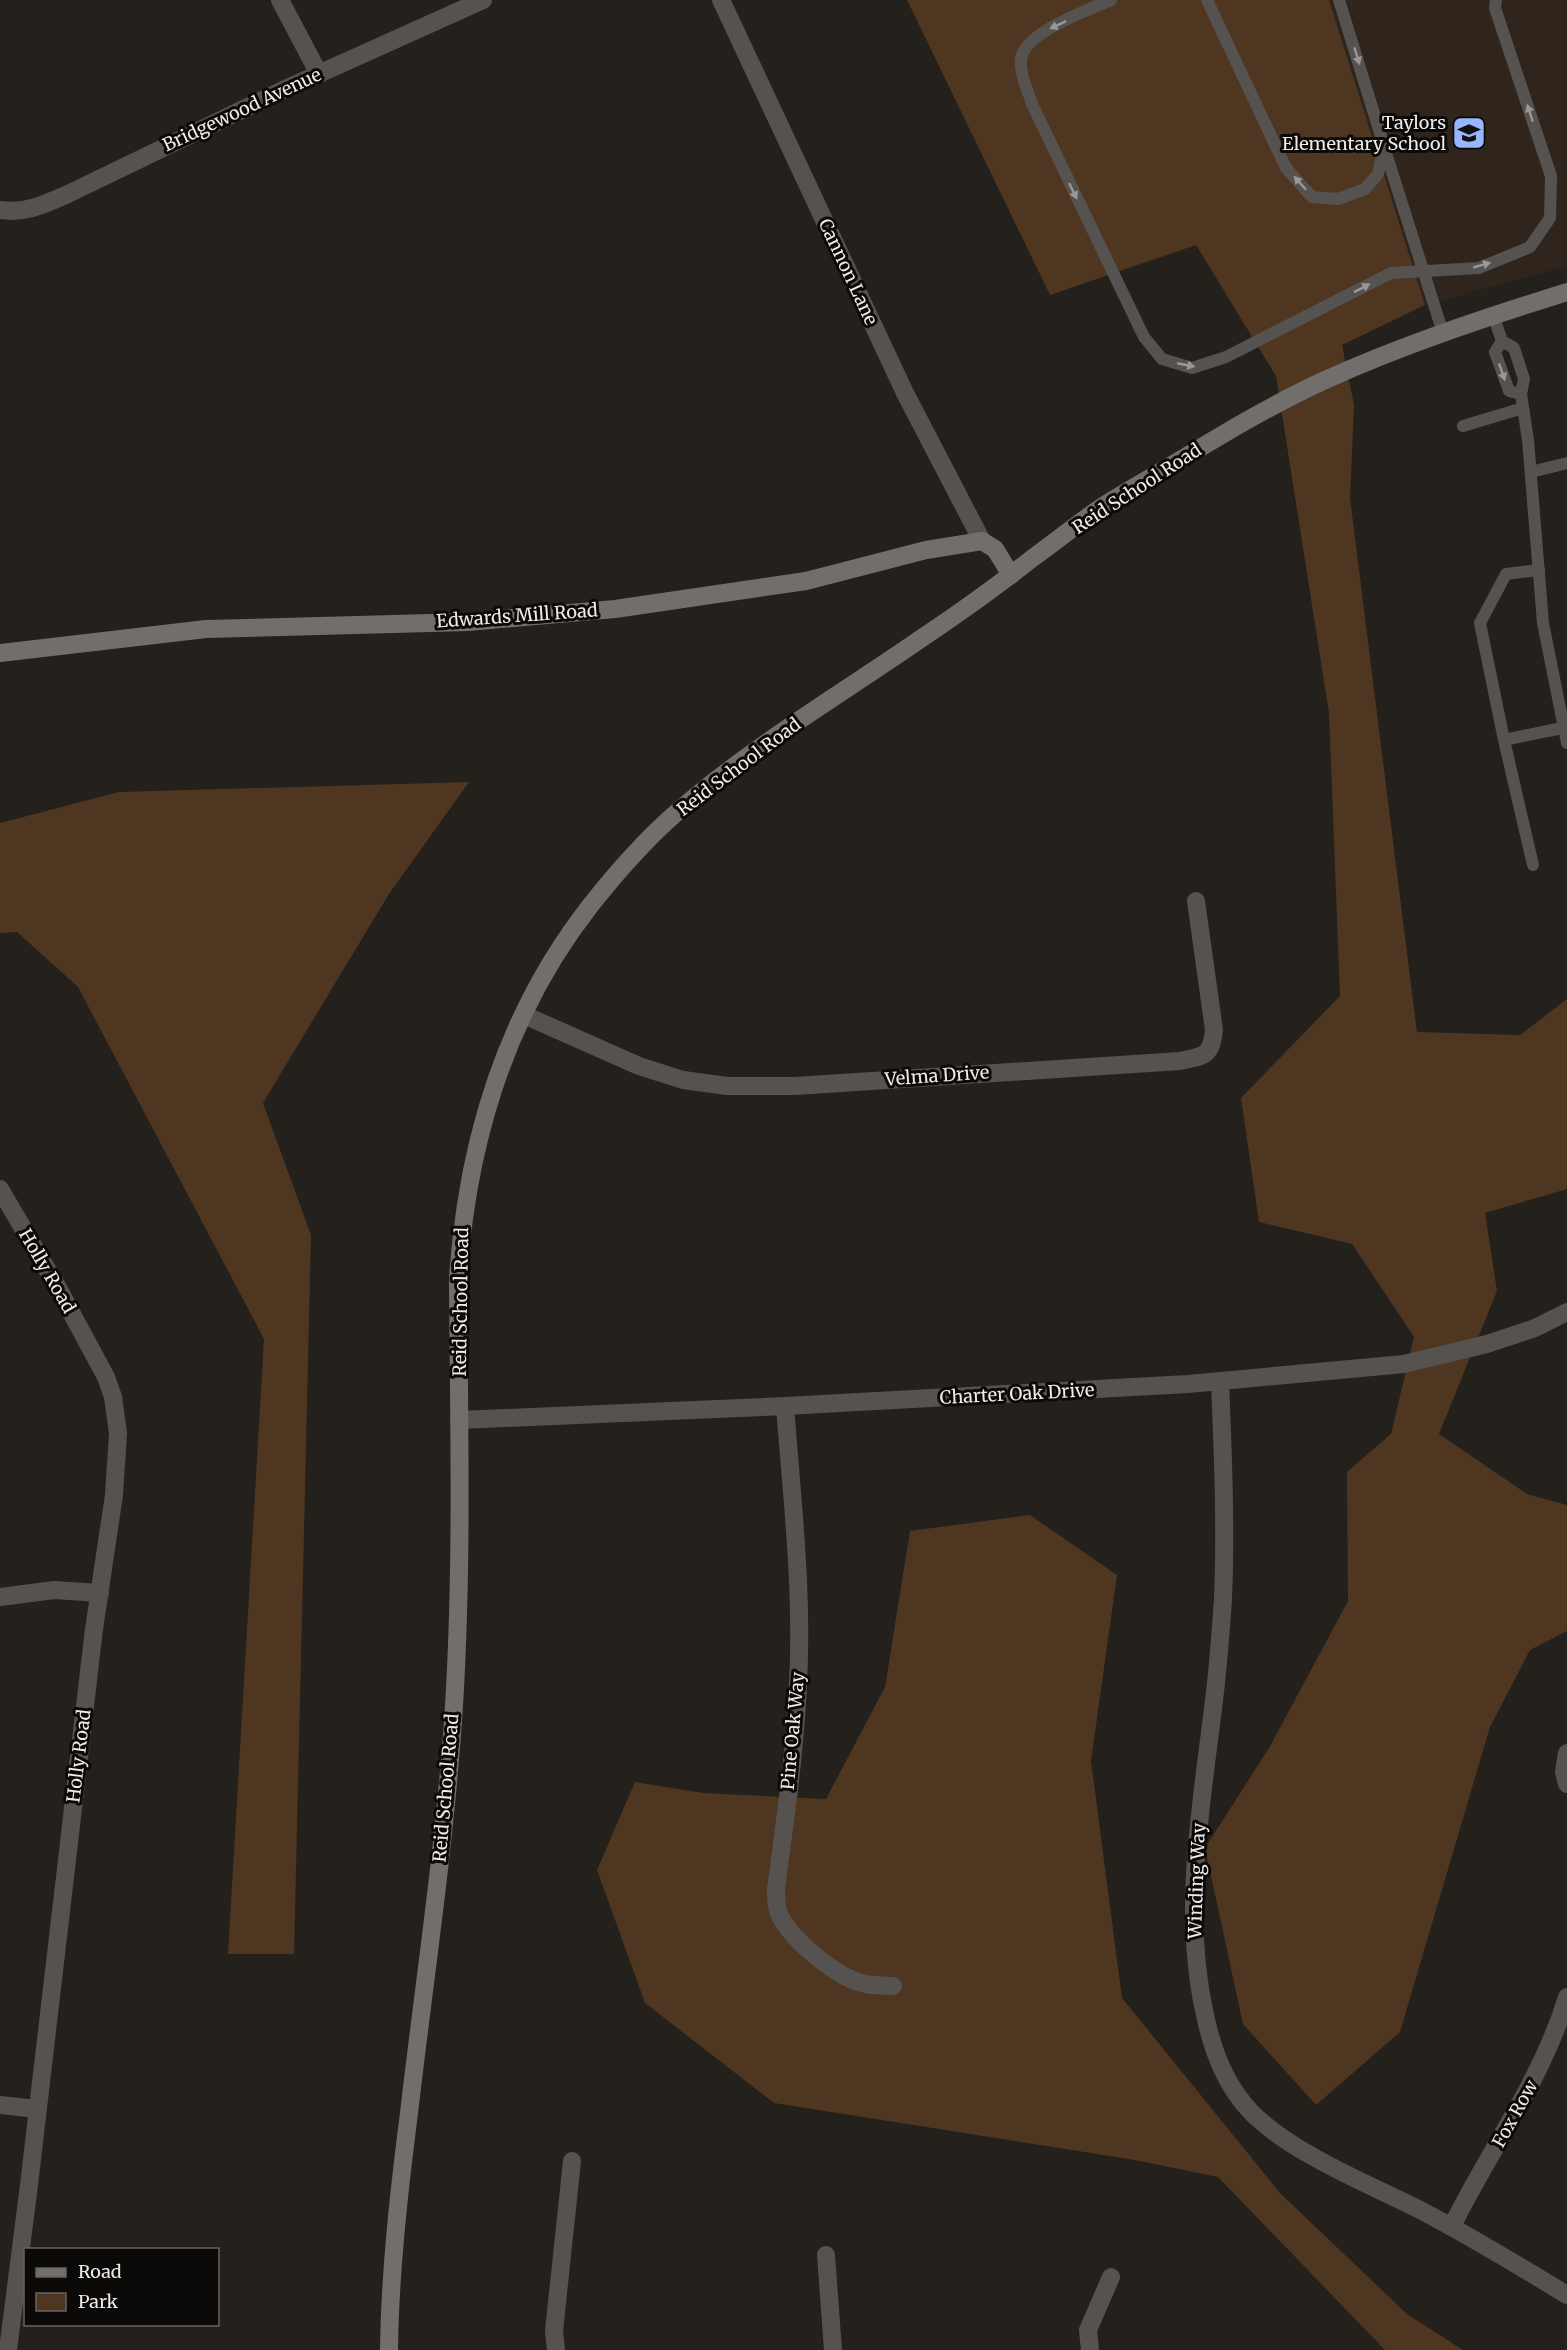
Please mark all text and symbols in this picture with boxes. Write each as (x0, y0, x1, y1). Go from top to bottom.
one-way arrow (1049, 20, 1066, 29)
one-way arrow (1353, 47, 1362, 65)
street label: Bridgewood Avenue (159, 63, 325, 156)
one-way arrow (1524, 104, 1534, 122)
place label: Taylors Elementary School (1282, 111, 1446, 155)
school or university icon: Taylors Elementary School (1451, 115, 1487, 151)
one-way arrow (1294, 176, 1307, 191)
one-way arrow (1069, 182, 1078, 199)
street label: Cannon Lane (814, 215, 883, 329)
one-way arrow (1473, 260, 1491, 269)
one-way arrow (1354, 283, 1371, 293)
one-way arrow (1177, 361, 1196, 370)
one-way arrow (1497, 363, 1507, 381)
street label: Reid School Road (1068, 438, 1206, 539)
street label: Edwards Mill Road (436, 598, 598, 633)
street label: Reid School Road (672, 712, 805, 821)
street label: Velma Drive (883, 1060, 990, 1091)
street label: Holly Road (14, 1224, 81, 1317)
street label: Reid School Road (448, 1227, 473, 1377)
street label: Charter Oak Drive (939, 1378, 1095, 1409)
street label: Pine Oak Way (776, 1671, 809, 1791)
street label: Holly Road (61, 1708, 96, 1804)
street label: Reid School Road (428, 1712, 463, 1863)
street label: Winding Way (1183, 1822, 1210, 1940)
street label: Fox Row (1487, 2075, 1543, 2151)
legend (24, 2248, 219, 2326)
text: Road (78, 2260, 122, 2283)
text: Park (78, 2290, 119, 2313)

